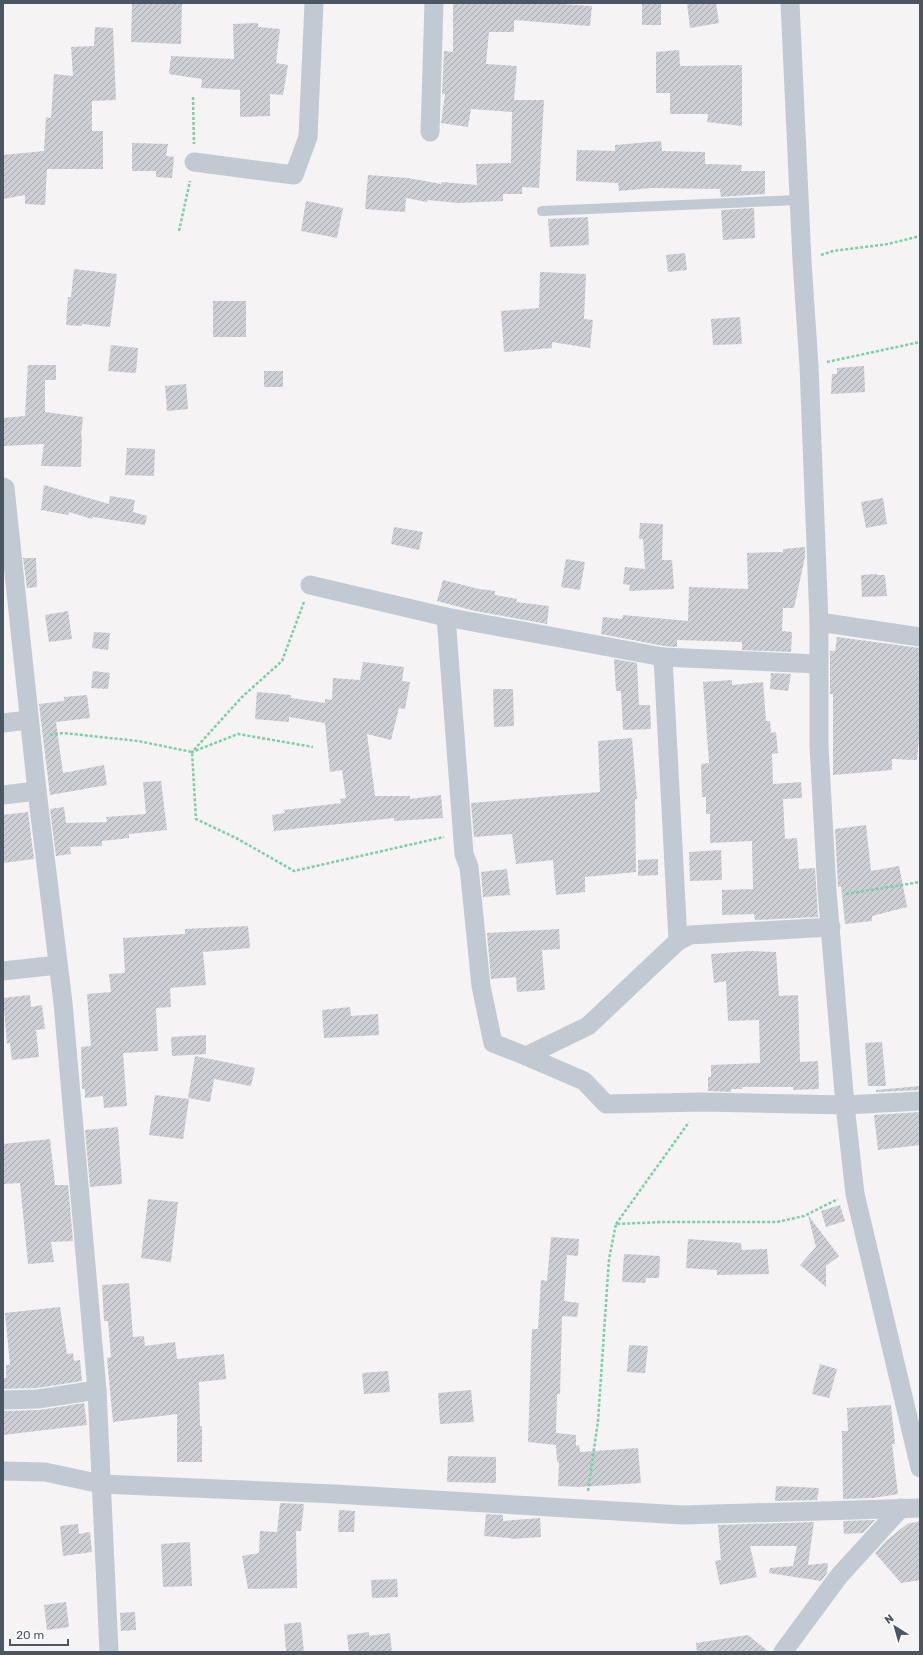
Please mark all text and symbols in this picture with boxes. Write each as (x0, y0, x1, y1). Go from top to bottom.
north arrow (875, 1607, 915, 1647)
text: N (882, 1612, 896, 1627)
scale bar (10, 1621, 68, 1647)
text: 20 m (16, 1628, 44, 1642)

